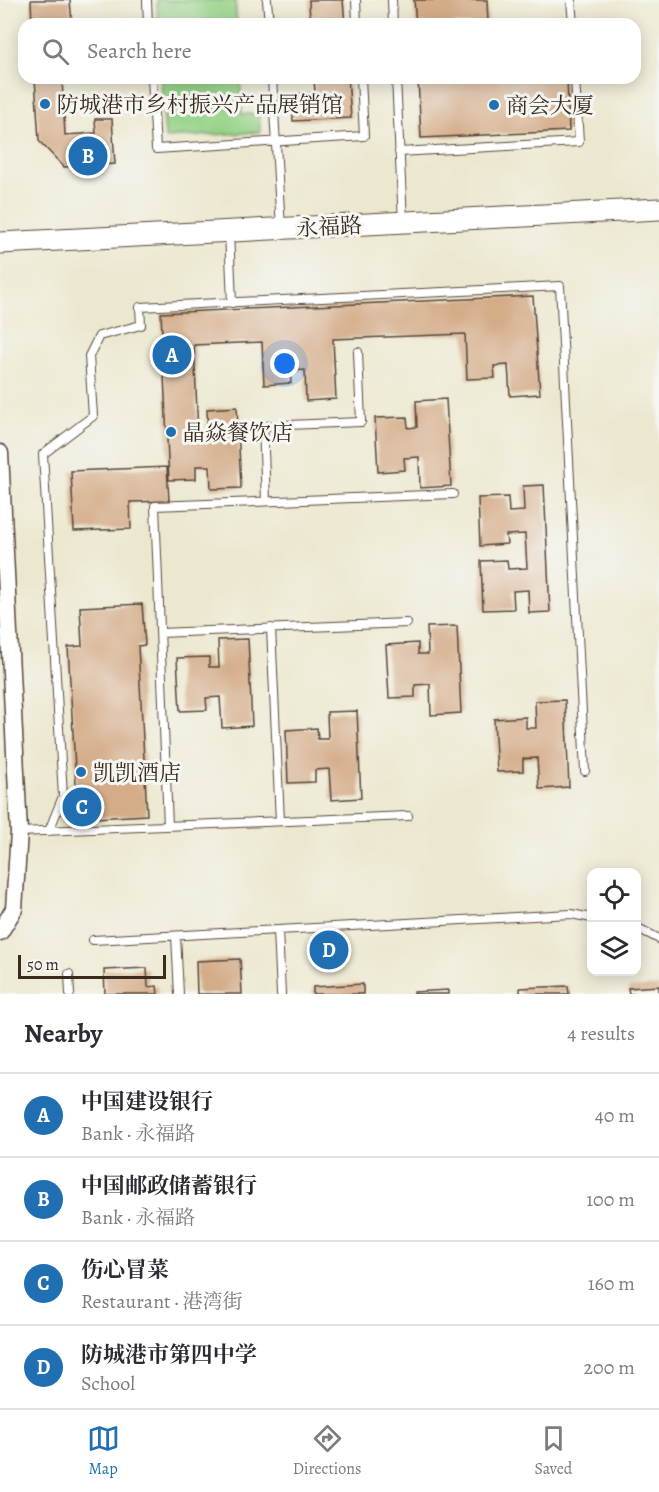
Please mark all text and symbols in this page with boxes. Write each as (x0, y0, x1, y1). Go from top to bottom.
search box (18, 18, 641, 84)
icon: search (39, 35, 72, 68)
text: Search here (87, 36, 192, 66)
place label: 防城港市乡村振兴产品展销馆 (57, 90, 343, 120)
place label: 商会大厦 (506, 91, 594, 121)
marker: 防城港市乡村振兴产品展销馆 (38, 97, 52, 111)
marker: 商会大厦 (487, 98, 501, 112)
pin: B (68, 134, 107, 178)
street label: 永福路 (295, 210, 363, 244)
pin: A (152, 332, 192, 378)
your location (270, 349, 299, 378)
place label: 晶焱餐饮店 (183, 418, 293, 448)
marker: 晶焱餐饮店 (164, 425, 178, 439)
place label: 凯凯酒店 (93, 758, 181, 788)
marker: 凯凯酒店 (74, 765, 88, 779)
pin: C (62, 784, 101, 830)
map controls (587, 868, 641, 976)
button: locate (587, 868, 641, 922)
button: layers (587, 922, 641, 976)
pin: D (310, 928, 348, 972)
scale bar (18, 952, 166, 980)
text: 50 m (27, 954, 59, 976)
text: Nearby (24, 1016, 103, 1051)
text: 4 results (567, 1020, 635, 1047)
text: 中国建设银行 (81, 1087, 213, 1117)
text: A (37, 1102, 50, 1129)
text: 40 m (595, 1102, 635, 1129)
text: Bank · 永福路 (81, 1120, 195, 1147)
text: 中国邮政储蓄银行 (81, 1171, 257, 1201)
text: B (37, 1186, 50, 1213)
text: 100 m (586, 1186, 635, 1213)
text: Bank · 永福路 (81, 1204, 195, 1231)
text: 伤心冒菜 (81, 1255, 169, 1285)
text: C (37, 1270, 50, 1297)
text: 160 m (588, 1270, 635, 1297)
text: Restaurant · 港湾街 (81, 1288, 243, 1315)
text: 防城港市第四中学 (81, 1340, 257, 1370)
text: D (37, 1354, 50, 1381)
text: 200 m (584, 1354, 635, 1381)
text: School (81, 1370, 135, 1397)
tab: Map (87, 1422, 120, 1480)
tab: Directions (293, 1422, 361, 1480)
tab: Saved (534, 1422, 572, 1480)

